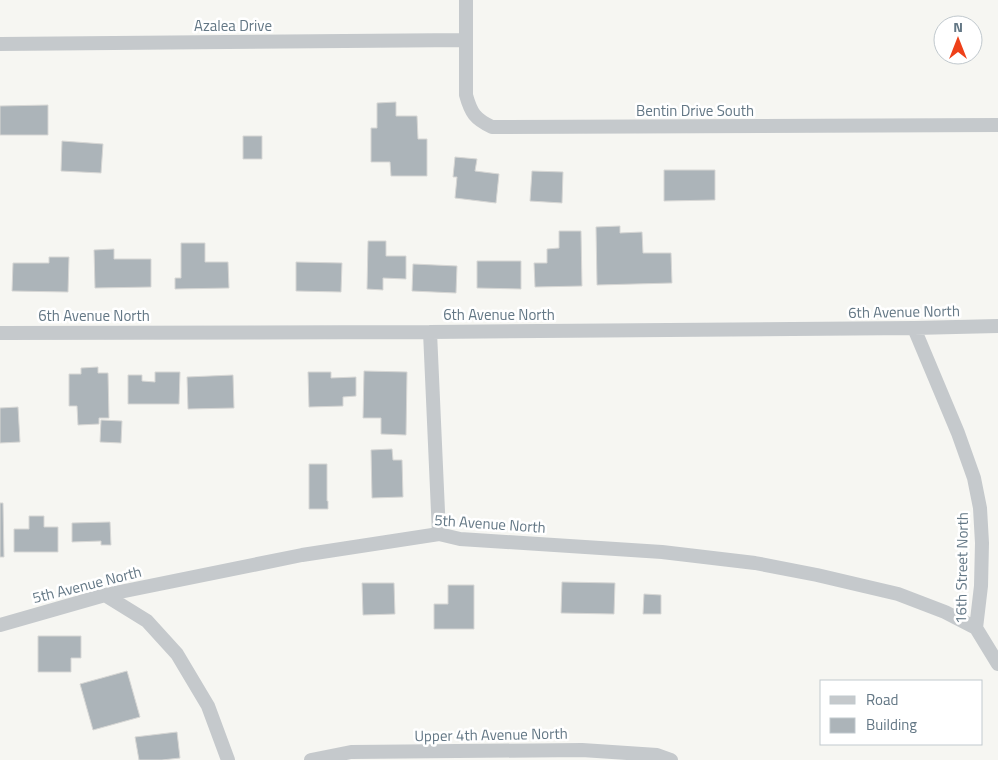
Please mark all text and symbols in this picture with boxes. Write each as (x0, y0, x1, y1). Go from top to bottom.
street label: Azalea Drive (194, 14, 272, 37)
north arrow (933, 15, 983, 65)
text: N (953, 16, 963, 37)
street label: Bentin Drive South (636, 99, 754, 122)
street label: 6th Avenue North (848, 299, 960, 324)
street label: 6th Avenue North (443, 303, 555, 326)
street label: 6th Avenue North (38, 304, 150, 327)
street label: 5th Avenue North (433, 508, 547, 539)
street label: 16th Street North (949, 512, 974, 624)
street label: 5th Avenue North (30, 560, 144, 609)
legend (820, 680, 983, 745)
text: Road (866, 688, 898, 711)
text: Building (866, 713, 917, 736)
street label: Upper 4th Avenue North (414, 722, 568, 747)

